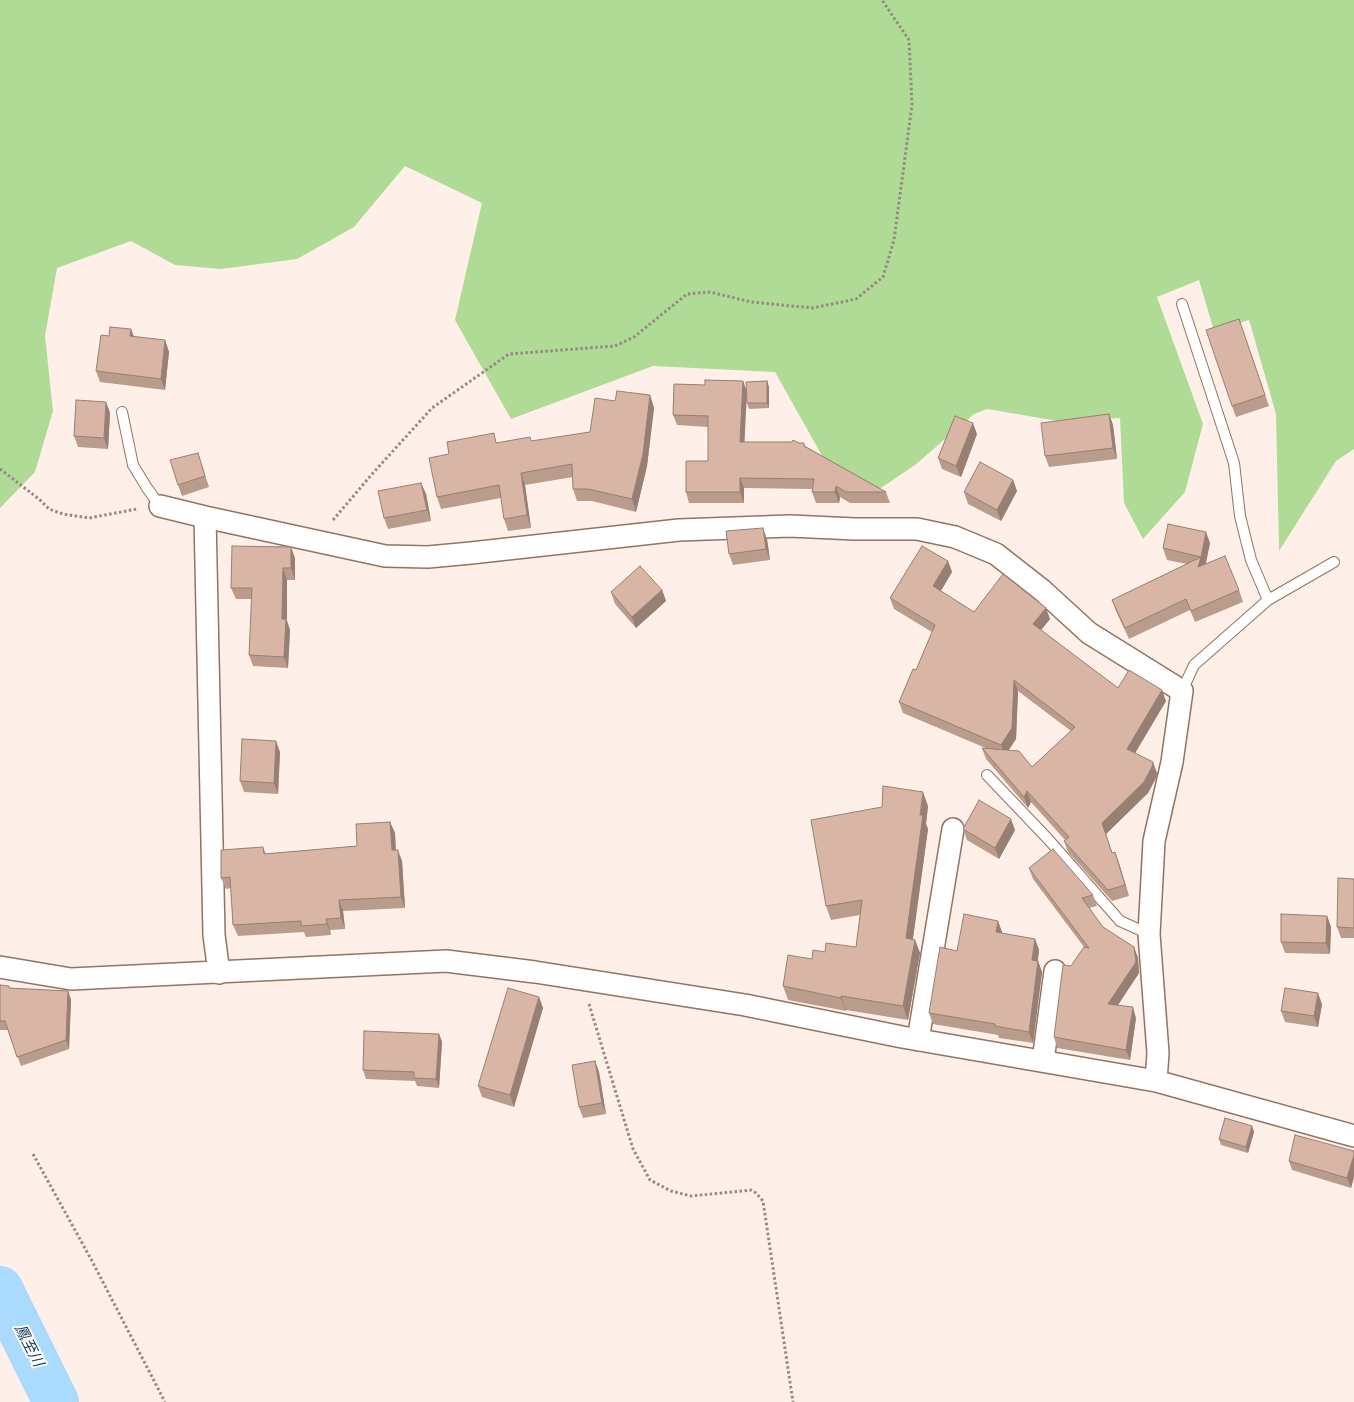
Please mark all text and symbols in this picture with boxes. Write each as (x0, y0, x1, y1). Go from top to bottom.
water label: 鳳至川 (10, 1322, 46, 1370)

